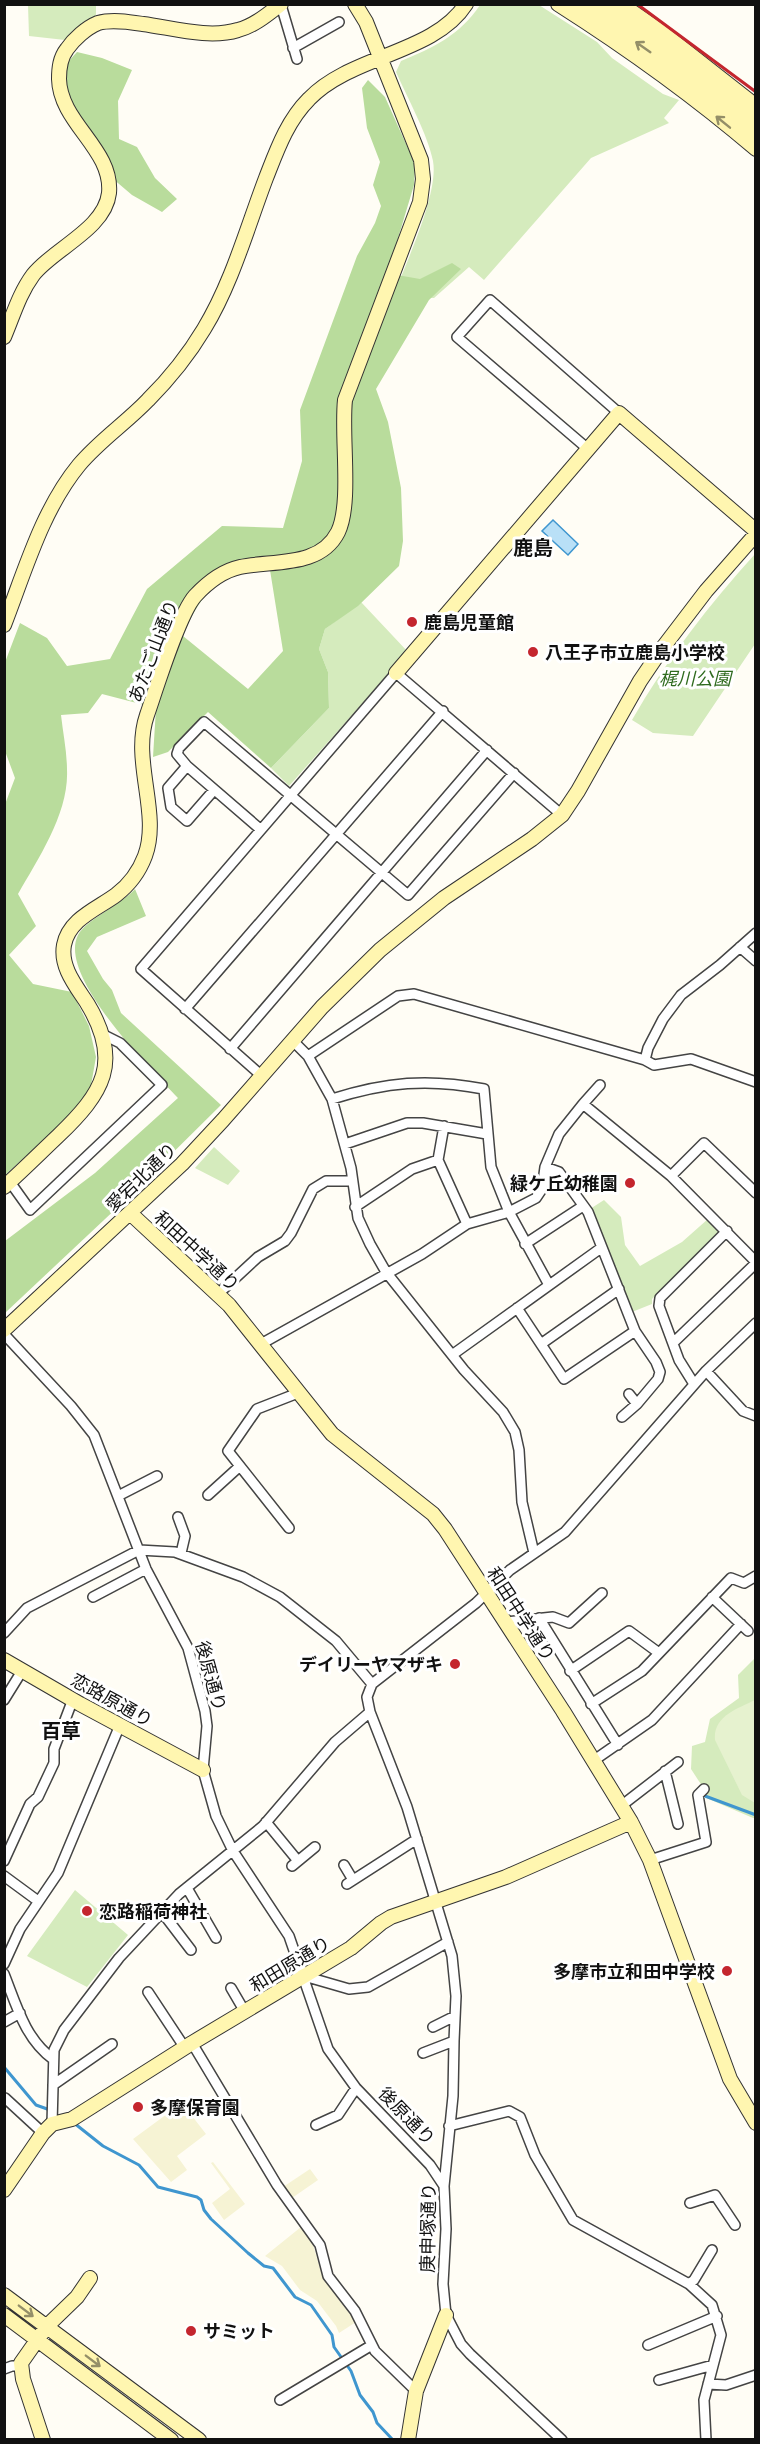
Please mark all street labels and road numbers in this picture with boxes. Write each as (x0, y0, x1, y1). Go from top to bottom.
street label: あたご山通り (122, 596, 184, 706)
street label: 愛宕北通り (100, 1137, 182, 1217)
street label: 和田中学通り (149, 1205, 245, 1297)
street label: 和田中学通り (481, 1562, 561, 1666)
street label: 後原通り (190, 1638, 232, 1714)
street label: 恋路原通り (67, 1667, 157, 1733)
street label: 和田原通り (245, 1930, 335, 1998)
street label: 後原通り (373, 2081, 441, 2151)
street label: 庚申塚通り (415, 2183, 441, 2273)

